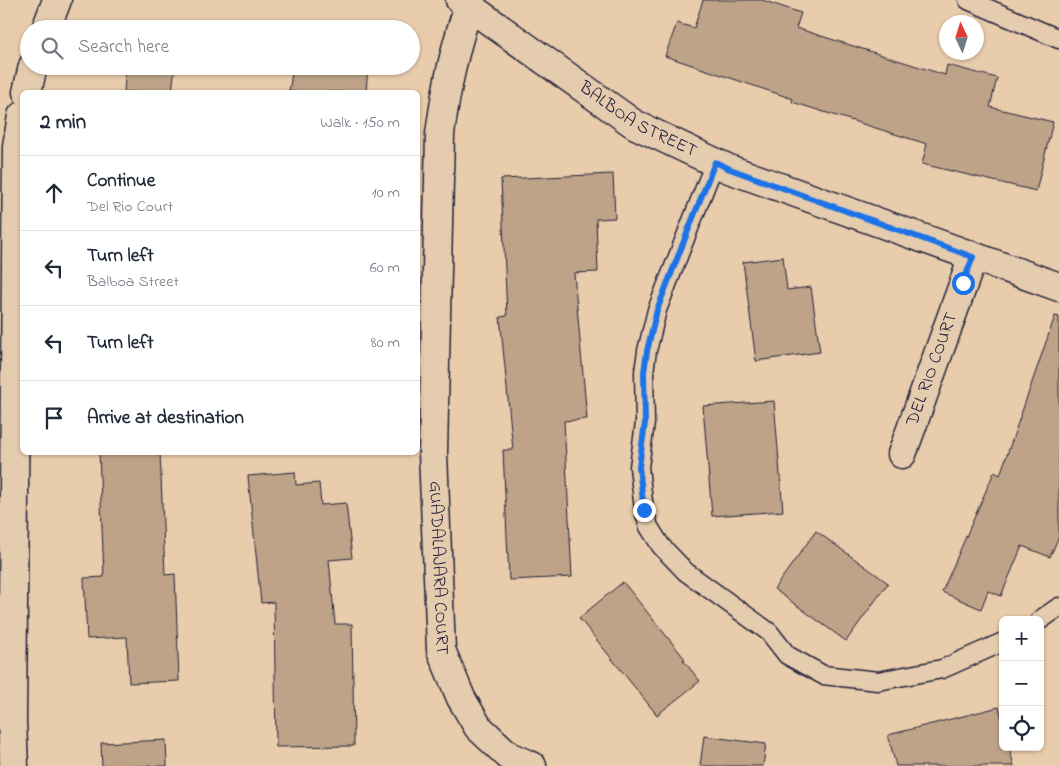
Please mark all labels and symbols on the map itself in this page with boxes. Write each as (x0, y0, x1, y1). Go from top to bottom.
north arrow (939, 15, 984, 60)
street label: BALBOA STREET (572, 75, 701, 165)
route start (952, 272, 975, 295)
street label: DEL RIO COURT (900, 309, 965, 431)
street label: GUADALAJARA COURT (421, 480, 454, 656)
route end (633, 499, 656, 522)

